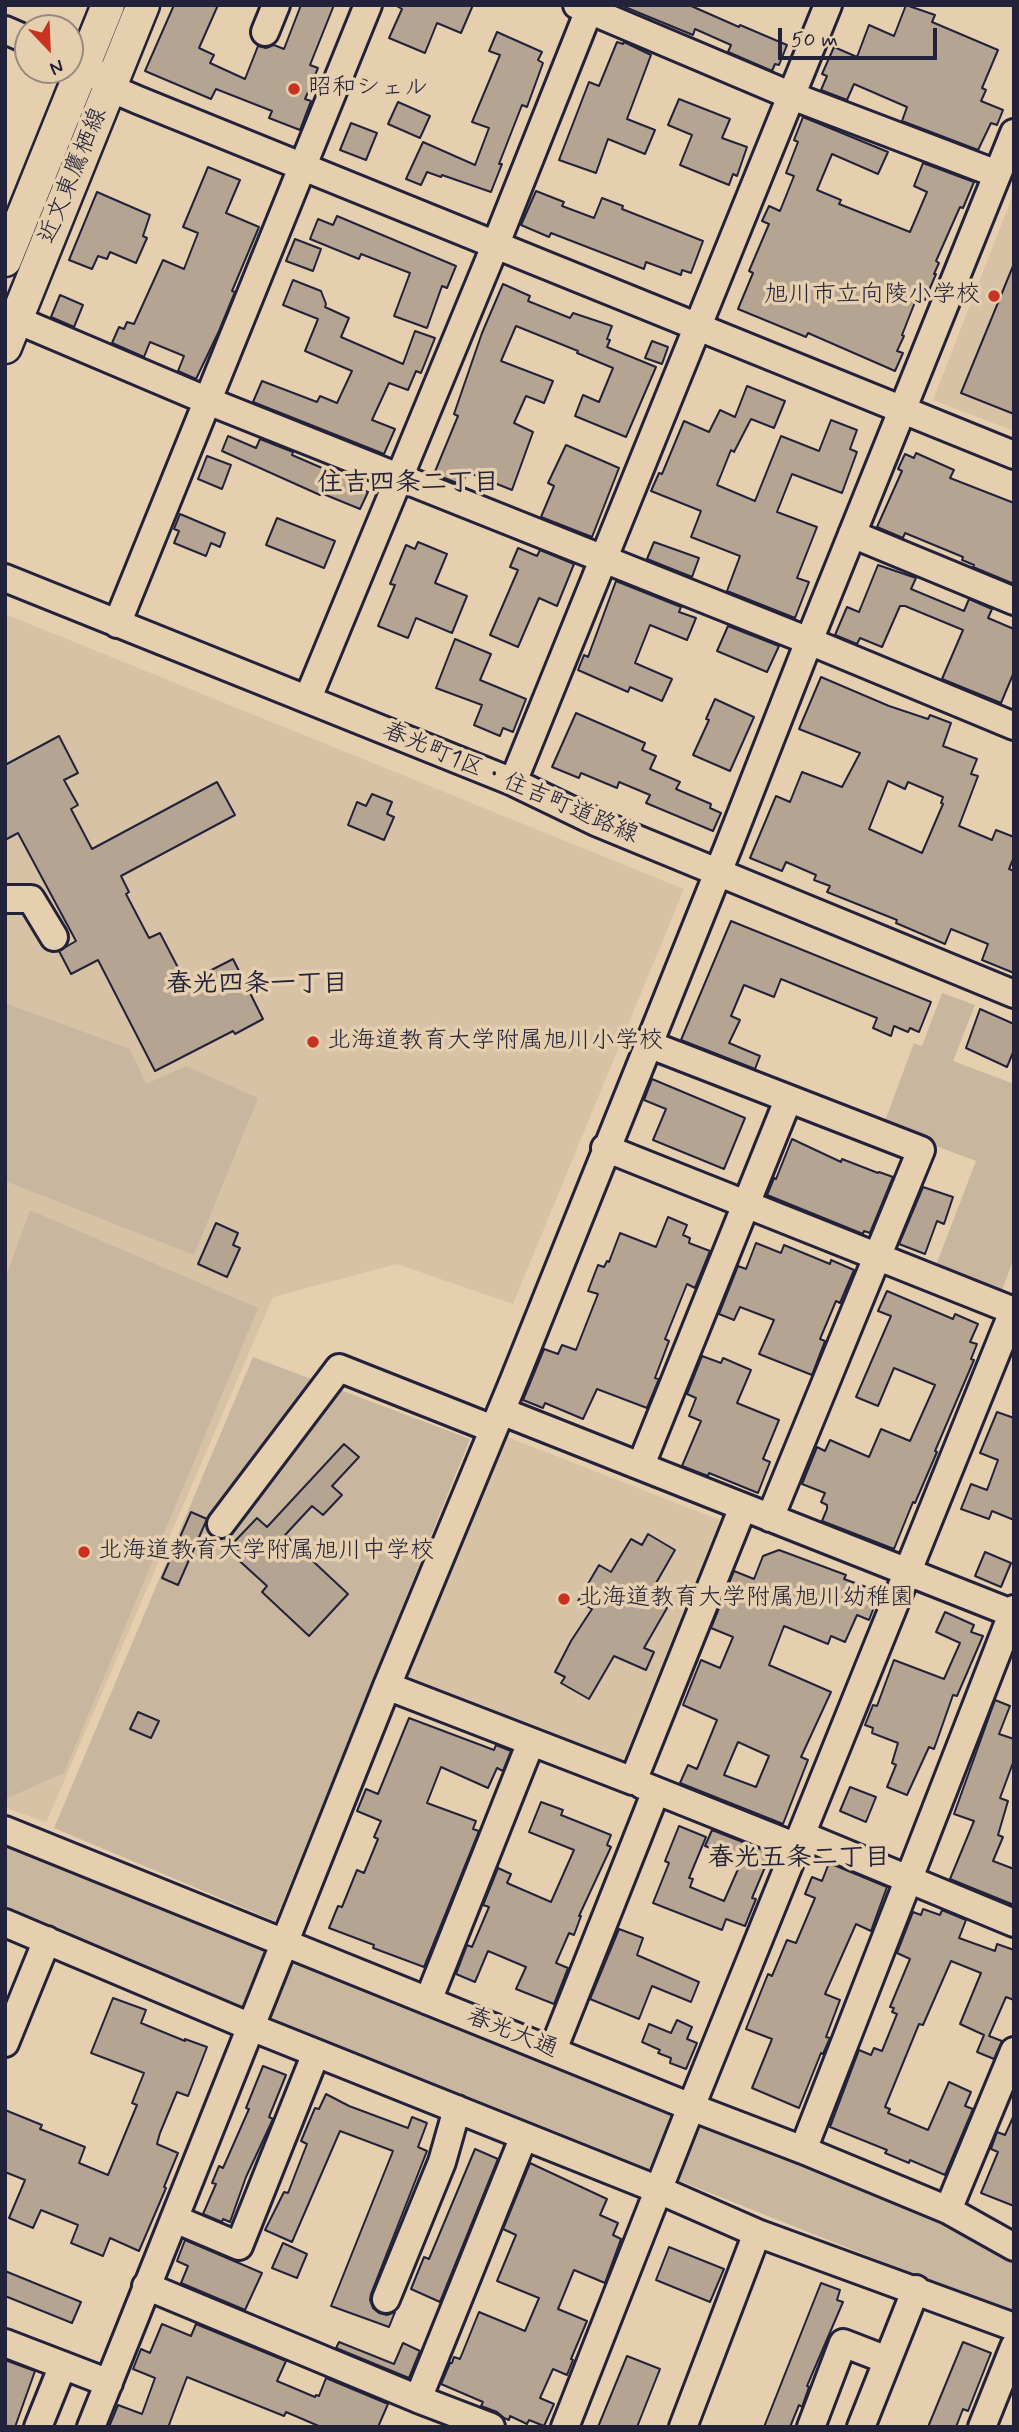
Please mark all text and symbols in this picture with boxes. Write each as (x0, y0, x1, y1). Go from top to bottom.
north arrow (14, 14, 84, 84)
scale bar (781, 14, 940, 58)
text: 50 m (791, 26, 838, 54)
text: N (46, 53, 67, 81)
place label: 昭和シェル (308, 75, 428, 103)
marker: 昭和シェル (286, 81, 302, 97)
street label: 近文東鷹栖線 (34, 104, 114, 248)
place label: 旭川市立向陵小学校 (764, 282, 980, 310)
marker: 旭川市立向陵小学校 (986, 288, 1002, 304)
district label: 住吉四条二丁目 (317, 469, 499, 501)
street label: 春光町1区・住吉町道路線 (378, 717, 642, 851)
district label: 春光四条一丁目 (166, 970, 348, 1002)
place label: 北海道教育大学附属旭川小学校 (327, 1028, 663, 1056)
marker: 北海道教育大学附属旭川小学校 (305, 1034, 321, 1050)
place label: 北海道教育大学附属旭川中学校 (98, 1538, 434, 1566)
marker: 北海道教育大学附属旭川中学校 (76, 1544, 92, 1560)
place label: 北海道教育大学附属旭川幼稚園 (578, 1585, 914, 1613)
marker: 北海道教育大学附属旭川幼稚園 (556, 1591, 572, 1607)
district label: 春光五条二丁目 (708, 1844, 890, 1876)
street label: 春光大通 (462, 2003, 562, 2065)

